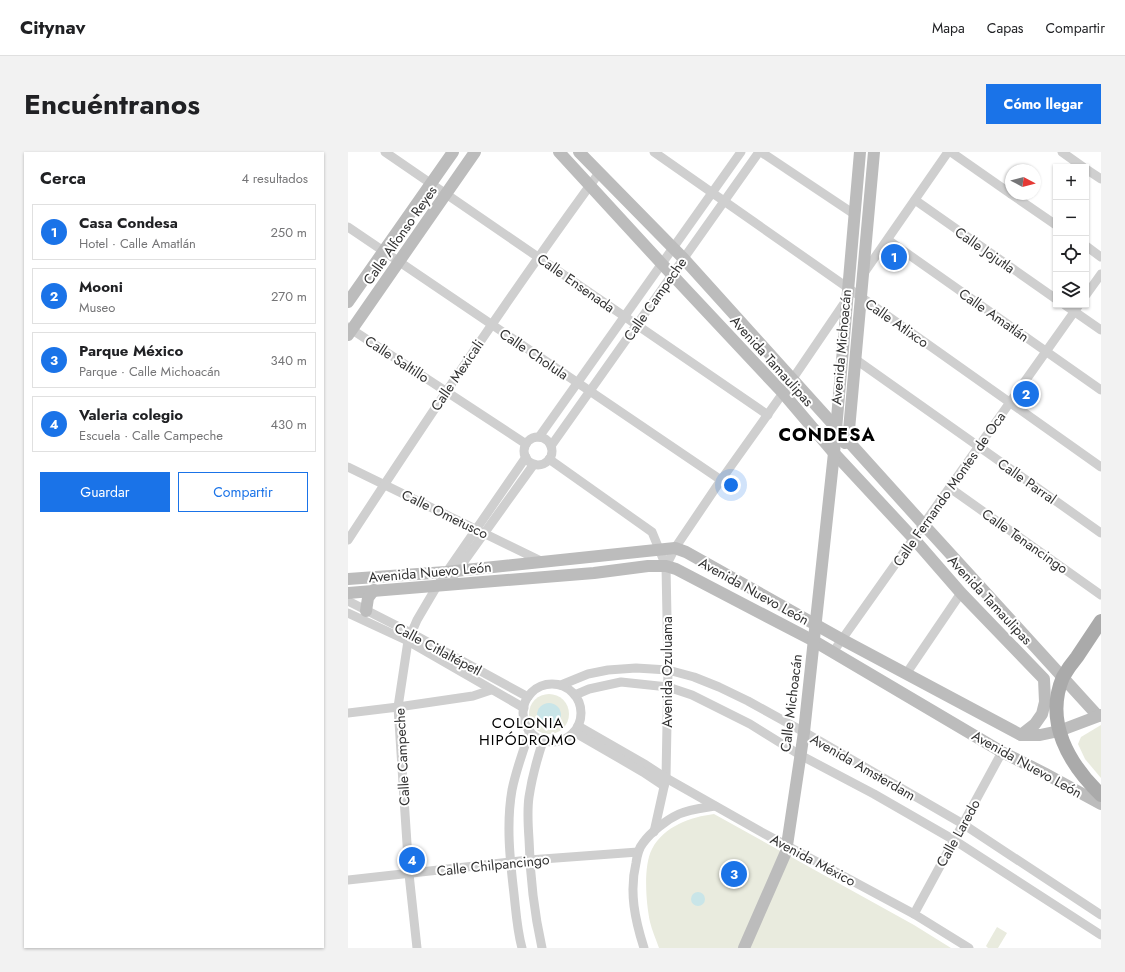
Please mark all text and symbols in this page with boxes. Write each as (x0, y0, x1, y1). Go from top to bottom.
text: Citynav (20, 14, 86, 41)
text: Mapa (932, 18, 965, 38)
text: Capas (987, 18, 1024, 38)
text: Compartir (1046, 18, 1105, 38)
text: Encuéntranos (24, 84, 200, 125)
button: Cómo llegar (986, 84, 1101, 124)
north arrow (1005, 164, 1041, 200)
map controls (1053, 164, 1089, 308)
button: + (1053, 164, 1089, 200)
text: Cerca (40, 166, 86, 190)
text: 4 resultados (241, 169, 308, 188)
street label: Calle Alfonso Reyes (358, 181, 442, 289)
button: − (1053, 200, 1089, 236)
text: Casa Condesa (79, 212, 178, 234)
street label: Calle Jojutla (951, 222, 1019, 278)
text: 1 (51, 223, 57, 242)
text: 250 m (270, 223, 307, 242)
text: Hotel · Calle Amatlán (79, 234, 196, 253)
button: locate (1053, 236, 1089, 272)
pin: 1 (881, 242, 907, 272)
street label: Calle Ensenada (533, 249, 619, 317)
street label: Calle Campeche (619, 253, 691, 345)
button: layers (1053, 272, 1089, 308)
text: Mooni (79, 276, 123, 298)
street label: Calle Amatlán (955, 283, 1033, 347)
text: 2 (50, 287, 58, 306)
text: 270 m (271, 287, 307, 306)
street label: Avenida Michoacán (826, 288, 856, 406)
street label: Calle Atlixco (861, 294, 933, 353)
text: Museo (79, 298, 115, 317)
street label: Avenida Tamaulipas (726, 311, 818, 411)
street label: Calle Cholula (496, 324, 572, 384)
street label: Calle Saltillo (361, 331, 433, 387)
street label: Calle Mexicali (426, 335, 488, 415)
text: Parque México (79, 340, 183, 362)
text: 3 (50, 351, 58, 370)
text: 340 m (270, 351, 307, 370)
text: Parque · Calle Michoacán (79, 362, 220, 381)
pin: 2 (1013, 379, 1039, 409)
text: Valeria colegio (79, 404, 183, 426)
street label: Calle Fernando Montes de Oca (888, 408, 1010, 570)
text: 4 (49, 415, 59, 434)
text: 430 m (270, 415, 307, 434)
district label: CONDESA (778, 422, 876, 448)
text: Escuela · Calle Campeche (79, 426, 223, 445)
street label: Calle Parral (994, 453, 1060, 509)
button: Guardar (40, 472, 170, 512)
button: Compartir (178, 472, 308, 512)
your location (721, 475, 741, 495)
street label: Calle Ometusco (398, 484, 492, 544)
street label: Calle Tenancingo (978, 504, 1072, 578)
street label: Avenida Tamaulipas (943, 551, 1037, 649)
street label: Avenida Nuevo León (695, 552, 813, 630)
street label: Avenida Nuevo León (368, 557, 492, 587)
street label: Avenida Ozuluama (657, 616, 677, 728)
street label: Calle Citlaltépetl (391, 618, 485, 680)
street label: Calle Michoacán (775, 653, 807, 753)
street label: Calle Campeche (389, 708, 415, 806)
district label: COLONIA HIPÓDROMO (479, 712, 577, 751)
street label: Avenida Nuevo León (968, 725, 1086, 803)
street label: Avenida Amsterdam (807, 729, 919, 805)
street label: Calle Laredo (931, 795, 985, 870)
street label: Avenida México (767, 829, 860, 891)
pin: 4 (399, 845, 425, 875)
street label: Calle Chilpancingo (436, 849, 551, 881)
pin: 3 (721, 859, 747, 889)

